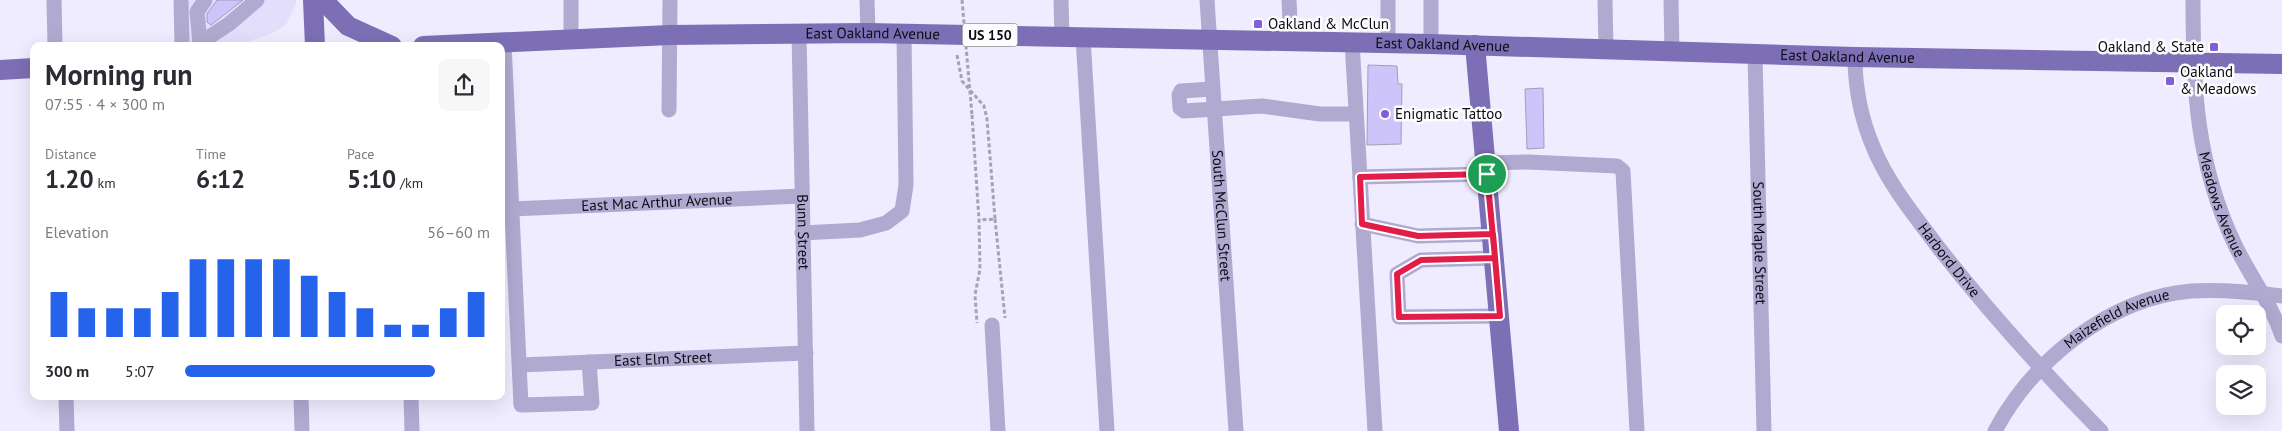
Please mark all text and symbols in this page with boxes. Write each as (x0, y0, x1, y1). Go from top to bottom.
place label: Oakland & McClun (1268, 14, 1389, 33)
marker: Oakland & McClun (1252, 18, 1264, 30)
street label: East Oakland Avenue (805, 23, 940, 43)
road number: US 150 (962, 24, 1018, 46)
street label: East Oakland Avenue (1375, 33, 1510, 55)
place label: Oakland & State (2098, 37, 2204, 56)
marker: Oakland & State (2208, 41, 2220, 53)
street label: East Oakland Avenue (1780, 45, 1915, 67)
text: Morning run (45, 56, 193, 93)
button: share (438, 59, 490, 111)
place label: Oakland & Meadows (2180, 62, 2256, 98)
marker: Oakland & Meadows (2164, 75, 2176, 87)
text: 07:55 · 4 × 300 m (45, 94, 165, 114)
place label: Enigmatic Tattoo (1395, 104, 1502, 123)
marker: Enigmatic Tattoo (1379, 108, 1391, 120)
text: Distance (45, 145, 96, 163)
text: Time (196, 145, 226, 163)
text: Pace (347, 145, 374, 163)
street label: South McClun Street (1208, 149, 1236, 282)
street label: Meadows Avenue (2195, 150, 2250, 260)
pin (1466, 153, 1508, 195)
icon: arrive (1473, 160, 1501, 188)
text: 1.20 (45, 163, 94, 195)
text: 6:12 (196, 163, 245, 195)
text: 5:10 (347, 163, 396, 195)
text: km (94, 174, 116, 192)
text: /km (396, 174, 423, 192)
street label: South Maple Street (1749, 181, 1771, 305)
street label: East Mac Arthur Avenue (581, 189, 733, 215)
street label: Bunn Street (793, 194, 814, 270)
street label: Harbord Drive (1914, 219, 1985, 301)
text: Elevation (45, 222, 109, 242)
text: 56–60 m (427, 222, 490, 242)
street label: Maizefield Avenue (2060, 284, 2171, 352)
map controls (2216, 305, 2266, 415)
button: locate (2216, 305, 2266, 355)
street label: East Elm Street (614, 347, 712, 370)
text: 300 m (45, 361, 89, 381)
text: 5:07 (125, 361, 155, 381)
button: layers (2216, 365, 2266, 415)

